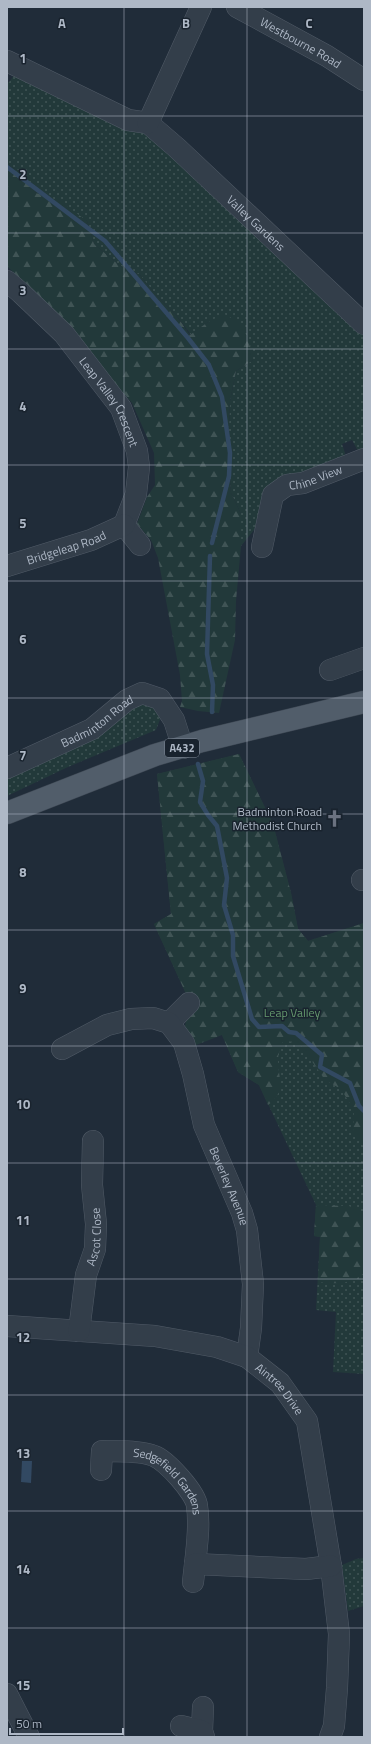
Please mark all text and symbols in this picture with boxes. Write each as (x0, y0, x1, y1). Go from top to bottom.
street label: Westbourne Road (257, 12, 345, 73)
text: A (58, 13, 66, 33)
text: B (182, 13, 190, 33)
text: C (305, 13, 313, 33)
text: 1 (19, 48, 27, 68)
text: 2 (19, 164, 27, 184)
street label: Valley Gardens (223, 190, 290, 255)
text: 3 (19, 280, 27, 300)
street label: Leap Valley Crescent (75, 352, 144, 450)
text: 4 (19, 396, 27, 416)
street label: Chine View (288, 459, 345, 494)
text: 5 (19, 513, 27, 533)
street label: Bridgeleap Road (24, 525, 109, 569)
text: 6 (19, 629, 27, 649)
street label: Badminton Road (57, 689, 136, 752)
road number: A432 (165, 739, 199, 757)
text: 7 (19, 745, 27, 765)
place label: Badminton Road Methodist Church (233, 802, 322, 835)
church icon: Badminton Road Methodist Church (325, 808, 345, 828)
text: 8 (19, 862, 27, 882)
text: 9 (19, 978, 27, 998)
park label: Leap Valley (264, 1003, 321, 1022)
text: 10 (16, 1094, 30, 1114)
street label: Beverley Avenue (205, 1143, 255, 1227)
street label: Ascot Close (80, 1207, 106, 1268)
text: 11 (16, 1210, 30, 1230)
text: 12 (16, 1327, 30, 1347)
street label: Aintree Drive (252, 1358, 309, 1419)
street label: Sedgefield Gardens (132, 1442, 208, 1516)
text: 13 (16, 1443, 30, 1463)
text: 14 (16, 1559, 30, 1579)
text: 15 (16, 1675, 30, 1695)
scale bar (10, 1710, 123, 1736)
text: 50 m (16, 1714, 42, 1733)

